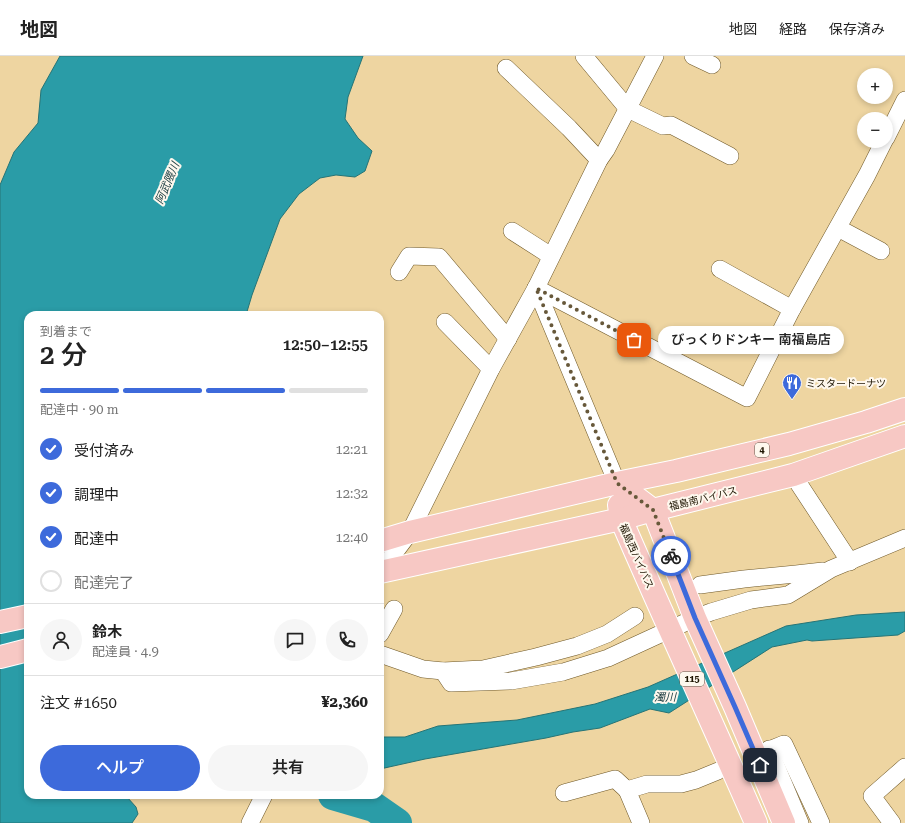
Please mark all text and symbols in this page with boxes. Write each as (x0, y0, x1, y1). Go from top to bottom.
text: 地図 (20, 18, 58, 41)
text: 地図 (729, 21, 757, 37)
text: 経路 (779, 21, 807, 37)
text: 保存済み (829, 21, 885, 37)
map controls (857, 68, 893, 148)
button: + (857, 68, 893, 104)
button: − (857, 112, 893, 148)
water label: 阿武隈川 (153, 159, 182, 206)
pin (617, 323, 651, 357)
text: 到着まで (40, 324, 92, 339)
callout: びっくりドンキー 南福島店 (658, 326, 844, 354)
icon: bag (623, 329, 645, 351)
text: びっくりドンキー 南福島店 (671, 332, 831, 347)
text: 12:50–12:55 (283, 336, 368, 354)
text: 2 分 (40, 340, 87, 370)
restaurant icon: ミスタードーナツ (781, 372, 803, 400)
place label: ミスタードーナツ (806, 378, 886, 389)
text: 配達中 · 90 m (40, 402, 119, 417)
icon: check (40, 438, 62, 460)
text: 受付済み (74, 442, 134, 460)
text: 12:21 (336, 442, 368, 457)
road number: 4 (755, 443, 769, 457)
icon: check (40, 482, 62, 504)
street label: 福島南バイパス (668, 485, 738, 512)
text: 調理中 (74, 486, 119, 504)
text: 12:32 (336, 486, 368, 501)
street label: 福島西バイパス (617, 522, 656, 590)
icon: check (40, 526, 62, 548)
text: 配達中 (74, 530, 119, 548)
text: 12:40 (336, 530, 368, 545)
courier (651, 536, 691, 576)
icon: bike (660, 545, 682, 567)
text: 配達完了 (74, 574, 134, 592)
button: person (40, 619, 82, 661)
button: chat (274, 619, 316, 661)
button: phone (326, 619, 368, 661)
text: 鈴木 (92, 623, 122, 641)
text: 配達員 · 4.9 (92, 644, 159, 659)
road number: 115 (680, 672, 704, 686)
water label: 濁川 (654, 691, 677, 704)
text: ¥2,360 (321, 693, 368, 711)
text: 注文 #1650 (40, 694, 117, 712)
button: ヘルプ (40, 745, 200, 791)
button: 共有 (208, 745, 368, 791)
pin (743, 748, 777, 782)
icon: home (749, 754, 771, 776)

